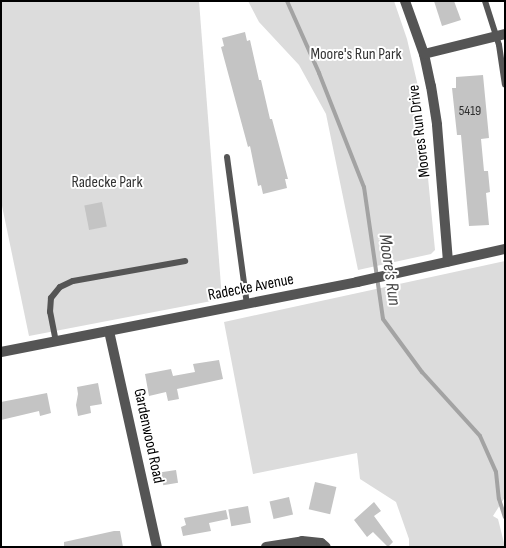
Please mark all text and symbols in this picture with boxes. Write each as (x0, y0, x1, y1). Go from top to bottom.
park label: Moore's Run Park (310, 45, 402, 65)
street label: Moores Run Drive (405, 84, 435, 178)
house number: 5419 (459, 103, 481, 119)
park label: Radecke Park (71, 173, 143, 193)
water label: Moore's Run (373, 233, 405, 307)
street label: Radecke Avenue (207, 270, 295, 306)
street label: Gardenwood Road (129, 387, 167, 485)

